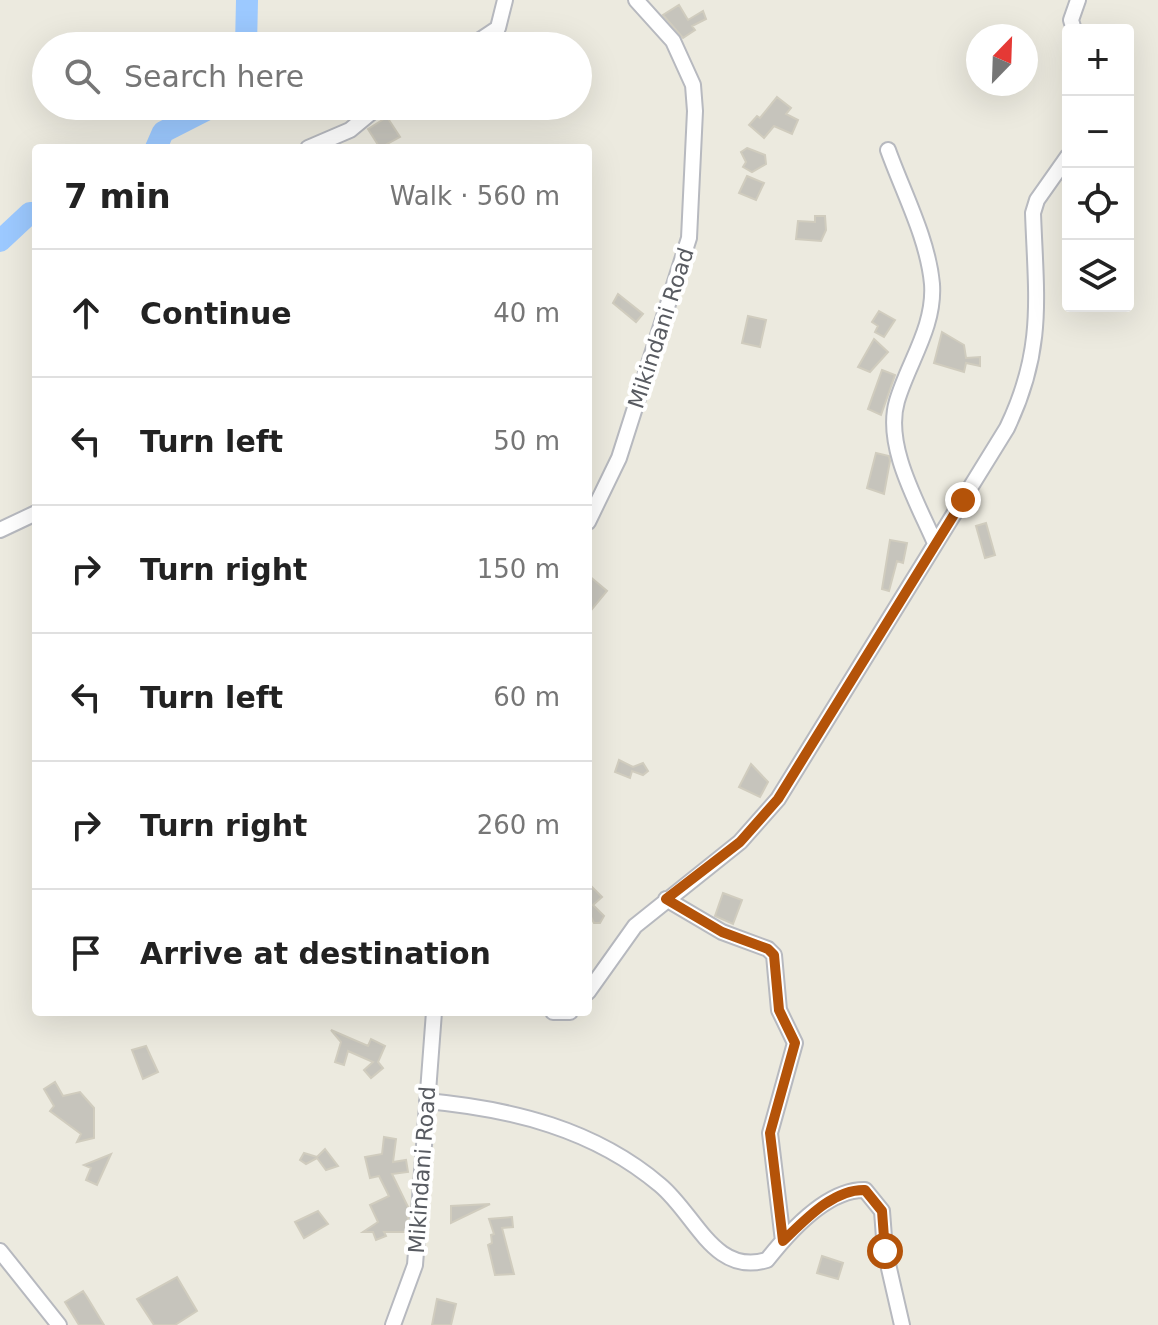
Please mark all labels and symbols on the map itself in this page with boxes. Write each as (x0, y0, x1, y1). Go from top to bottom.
north arrow (966, 24, 1038, 96)
street label: Mikindani Road (623, 244, 699, 412)
route end (945, 482, 981, 518)
street label: Mikindani Road (404, 1086, 440, 1254)
route start (867, 1233, 903, 1269)

